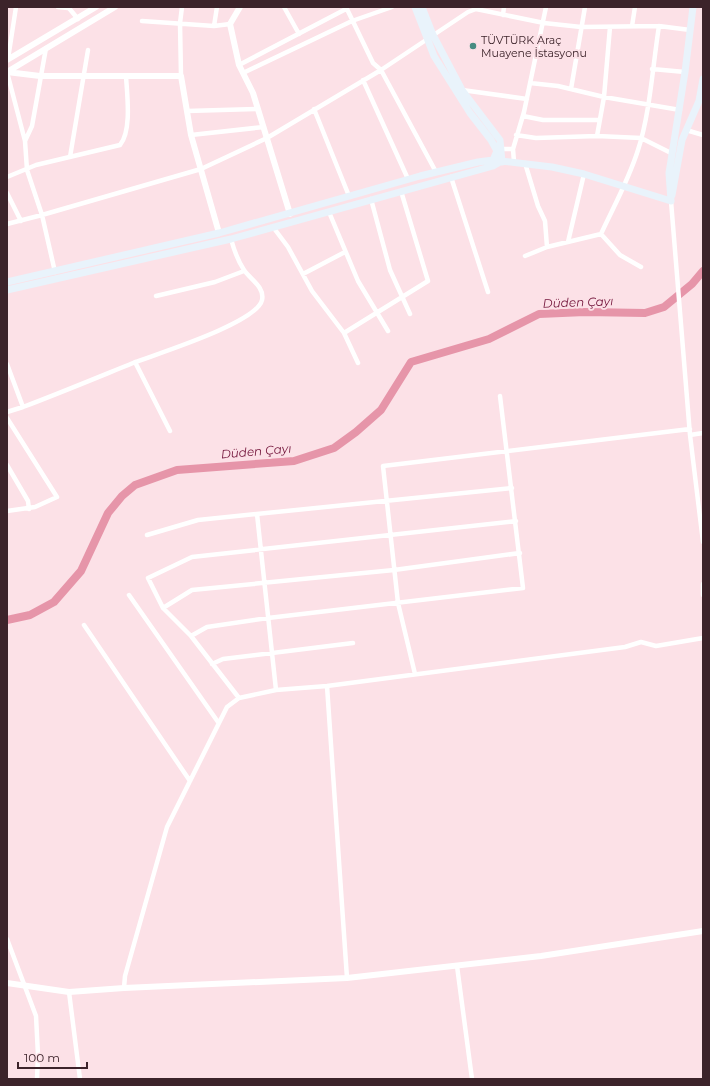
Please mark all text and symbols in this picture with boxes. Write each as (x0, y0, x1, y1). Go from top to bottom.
place label: TÜVTÜRK Araç Muayene İstasyonu (481, 33, 587, 60)
marker: TÜVTÜRK Araç Muayene İstasyonu (468, 41, 478, 51)
water label: Düden Çayı (542, 293, 614, 311)
water label: Düden Çayı (220, 440, 292, 462)
scale bar (18, 1044, 87, 1070)
text: 100 m (24, 1050, 60, 1065)

